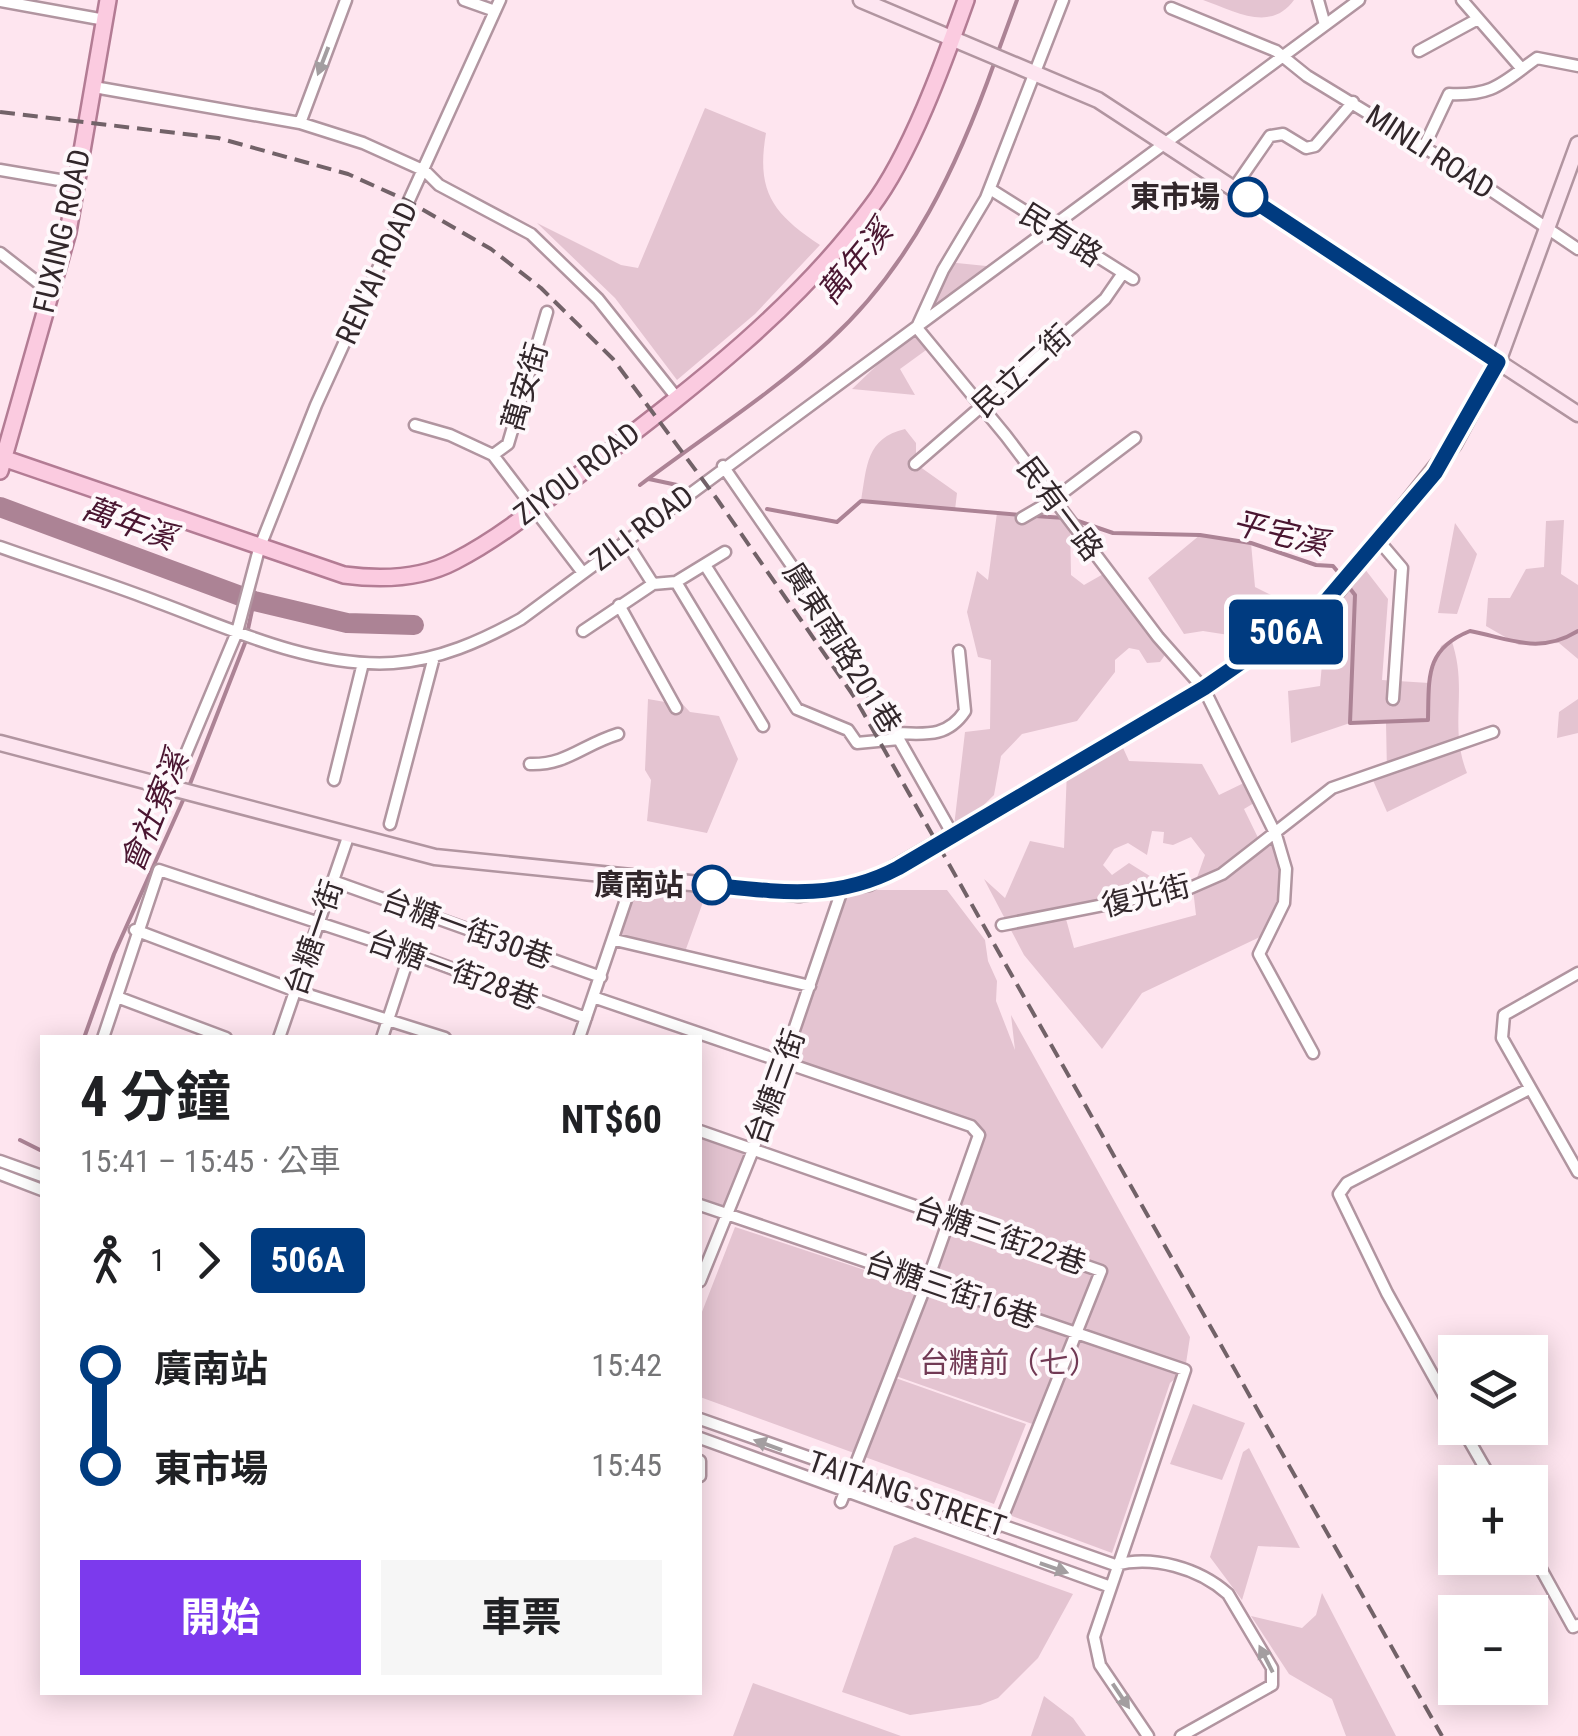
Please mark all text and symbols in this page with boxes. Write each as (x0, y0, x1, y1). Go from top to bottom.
one-way arrow (315, 47, 330, 77)
street label: MINLI ROAD (1360, 97, 1501, 206)
street label: FUXING ROAD (26, 146, 97, 316)
marker: 東市場 (1229, 178, 1267, 216)
place label: 東市場 (1130, 179, 1220, 214)
street label: REN'AI ROAD (328, 196, 425, 349)
street label: 民有路 (1014, 196, 1109, 273)
water label: 萬年溪 (810, 210, 902, 311)
street label: 民立二街 (965, 317, 1078, 424)
street label: 萬安街 (495, 339, 554, 435)
street label: ZIYOU ROAD (507, 415, 646, 532)
street label: 民有一路 (1010, 450, 1110, 567)
street label: ZILI ROAD (583, 478, 700, 578)
water label: 萬年溪 (77, 489, 184, 559)
water label: 平宅溪 (1229, 503, 1335, 564)
street label: 廣東南路201巷 (776, 556, 909, 739)
line badge: 506A (1216, 600, 1356, 664)
text: 506A (1249, 612, 1323, 653)
water label: 會社寮溪 (112, 742, 197, 878)
marker: 廣南站 (693, 866, 731, 904)
place label: 廣南站 (594, 867, 684, 902)
street label: 復光街 (1098, 868, 1194, 923)
street label: 台糖一街 (277, 875, 350, 1000)
street label: 台糖一街30巷 (377, 881, 558, 976)
street label: 台糖一街28巷 (363, 922, 544, 1017)
street label: 台糖三街 (738, 1024, 811, 1149)
text: 4 分鐘 (80, 1065, 230, 1129)
text: NT$60 (561, 1098, 662, 1142)
text: 15:41 – 15:45 · 公車 (80, 1142, 341, 1180)
street label: 台糖三街22巷 (910, 1190, 1091, 1281)
icon: walk (80, 1233, 135, 1288)
icon: forward (181, 1233, 236, 1288)
text: 506A (271, 1240, 345, 1281)
text: 1 (150, 1241, 166, 1279)
street label: 台糖三街16巷 (861, 1244, 1042, 1335)
map controls (1438, 1335, 1548, 1705)
button: layers (1438, 1335, 1548, 1445)
park label: 台糖前（七） (919, 1345, 1099, 1380)
text: 15:42 (591, 1346, 662, 1384)
text: 廣南站 (154, 1347, 268, 1391)
one-way arrow (753, 1436, 783, 1452)
street label: TAITANG STREET (804, 1443, 1011, 1544)
text: 15:45 (591, 1446, 662, 1484)
text: 東市場 (154, 1447, 268, 1491)
button: + (1438, 1465, 1548, 1575)
button: 開始 (80, 1560, 361, 1675)
button: 車票 (381, 1560, 662, 1675)
one-way arrow (1040, 1562, 1070, 1577)
button: − (1438, 1595, 1548, 1705)
one-way arrow (1258, 1644, 1275, 1673)
one-way arrow (1111, 1682, 1130, 1709)

